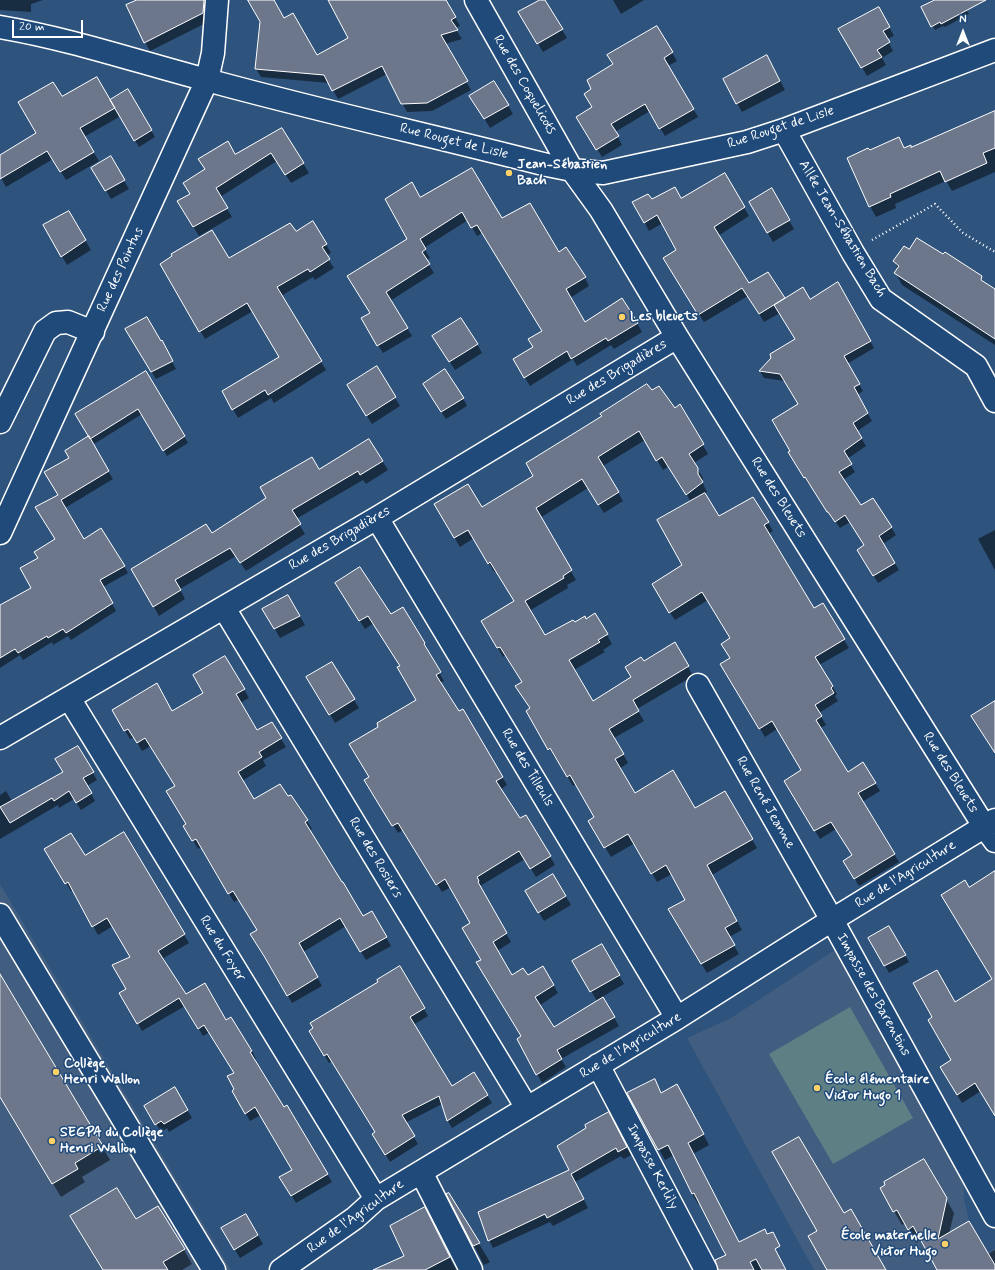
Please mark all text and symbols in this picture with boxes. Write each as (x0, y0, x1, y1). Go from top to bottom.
scale bar (14, 12, 85, 38)
north arrow (943, 12, 983, 52)
text: N (959, 13, 967, 27)
text: 20 m (19, 19, 45, 35)
street label: Rue des Coquelicots (489, 32, 559, 138)
street label: Rue Rouget de Lisle (726, 103, 836, 153)
street label: Rue Rouget de Lisle (398, 120, 510, 164)
place label: Jean-Sébastien Bach (517, 157, 607, 190)
street label: Allée Jean-Sébastien Bach (794, 158, 890, 300)
marker: Jean-Sébastien Bach (504, 168, 514, 178)
street label: Rue des Pointus (94, 225, 148, 315)
place label: Les bleuets (630, 309, 698, 325)
marker: Les bleuets (617, 312, 627, 322)
street label: Rue des Brigadières (564, 336, 670, 410)
street label: Rue des Bleuets (746, 454, 810, 542)
street label: Rue des Brigadières (286, 503, 394, 575)
street label: Rue des Tilleuls (497, 726, 557, 810)
street label: Rue des Bleuets (918, 729, 982, 817)
street label: Rue René Jeanne (732, 754, 798, 852)
street label: Rue des Rosiers (344, 815, 406, 901)
street label: Rue de l'Agriculture (853, 837, 959, 913)
street label: Rue du Foyer (195, 913, 249, 985)
street label: Impasse des Barentins (832, 931, 914, 1059)
street label: Rue de l'Agriculture (577, 1009, 685, 1083)
place label: Collège Henri Wallon (64, 1056, 140, 1088)
marker: Collège Henri Wallon (51, 1067, 61, 1077)
place label: École élémentaire Victor Hugo 1 (825, 1072, 930, 1104)
marker: École élémentaire Victor Hugo 1 (812, 1083, 822, 1093)
street label: Impasse Kerlily (622, 1121, 682, 1213)
place label: SEGPA du Collège Henri Wallon (60, 1125, 163, 1158)
marker: SEGPA du Collège Henri Wallon (47, 1136, 57, 1146)
street label: Rue de l'Agriculture (304, 1176, 408, 1258)
place label: École maternelle Victor Hugo (841, 1228, 937, 1260)
marker: École maternelle Victor Hugo (940, 1239, 950, 1249)

